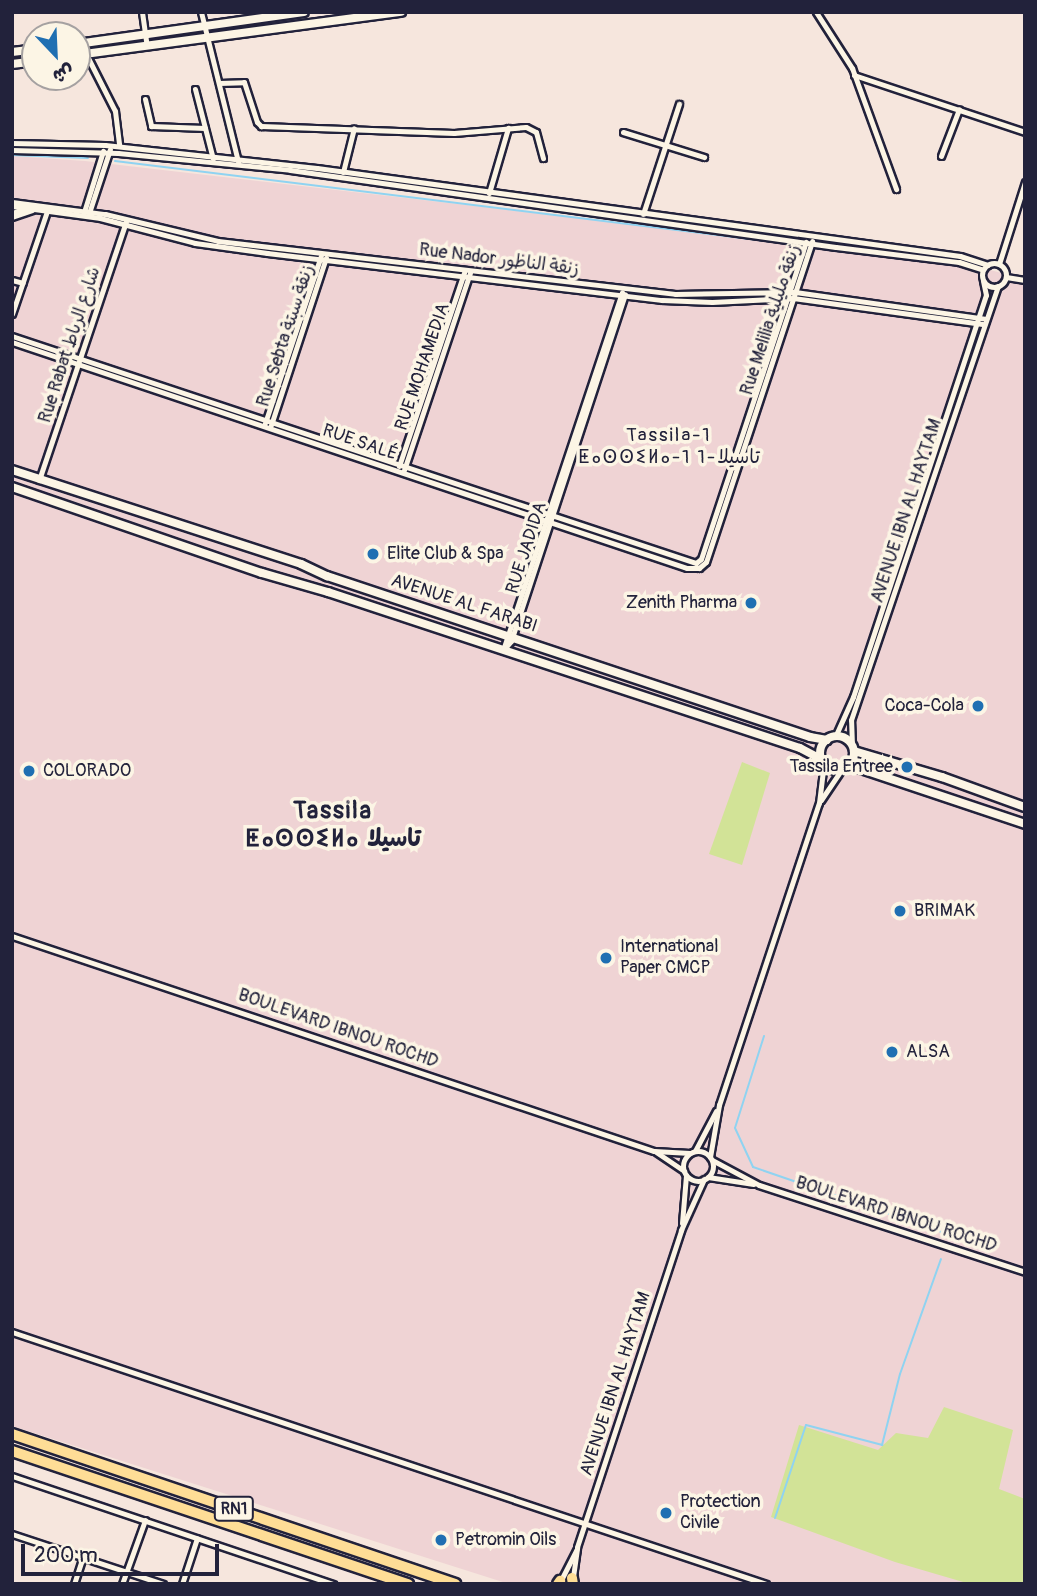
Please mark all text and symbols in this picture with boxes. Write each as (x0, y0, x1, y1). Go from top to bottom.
north arrow (21, 21, 91, 91)
text: ش (49, 58, 78, 89)
street label: Rue Nador زنقة الناظور (418, 239, 580, 281)
street label: Rue Melilia زنقة مليلية (736, 242, 806, 398)
street label: Rue Sebta زنقة سبتة (253, 262, 319, 410)
street label: Rue Rabat شارع الرباط (35, 264, 105, 426)
street label: RUE MOHAMEDIA (391, 300, 455, 434)
street label: AVENUE IBN AL HAYTAM (867, 416, 947, 606)
street label: RUE SALÉ (320, 420, 400, 466)
district label: Tassila-1 ⵟⴰⵙⵙⵉⵍⴰ-1 1-تاسيلا (590, 425, 748, 469)
street label: RUE JADIDA (502, 499, 552, 597)
place label: Elite Club & Spa (387, 543, 504, 565)
marker: Elite Club & Spa (365, 546, 381, 562)
street label: AVENUE AL FARABI (388, 570, 540, 638)
place label: Zenith Pharma (626, 592, 737, 614)
marker: Zenith Pharma (743, 595, 759, 611)
place label: Coca-Cola (885, 695, 964, 717)
marker: Coca-Cola (970, 698, 986, 714)
place label: Tassila Entree (789, 756, 893, 778)
marker: Tassila Entree (899, 759, 915, 775)
place label: COLORADO (43, 760, 131, 782)
marker: COLORADO (21, 763, 37, 779)
district label: Tassila ⵟⴰⵙⵙⵉⵍⴰ تاسيلا (253, 797, 413, 853)
place label: BRIMAK (914, 900, 975, 922)
marker: BRIMAK (892, 903, 908, 919)
place label: International Paper CMCP (620, 937, 718, 979)
marker: International Paper CMCP (598, 950, 614, 966)
street label: BOULEVARD IBNOU ROCHD (235, 985, 441, 1073)
place label: ALSA (906, 1041, 950, 1063)
marker: ALSA (884, 1044, 900, 1060)
street label: BOULEVARD IBNOU ROCHD (793, 1172, 999, 1258)
street label: AVENUE IBN AL HAYTAM (576, 1289, 656, 1479)
place label: Protection Civile (680, 1492, 761, 1534)
road number: RN1 (213, 1497, 255, 1522)
marker: Protection Civile (658, 1505, 674, 1521)
place label: Petromin Oils (455, 1529, 556, 1551)
scale bar (24, 1530, 222, 1574)
marker: Petromin Oils (433, 1532, 449, 1548)
text: 200 m (34, 1542, 98, 1569)

